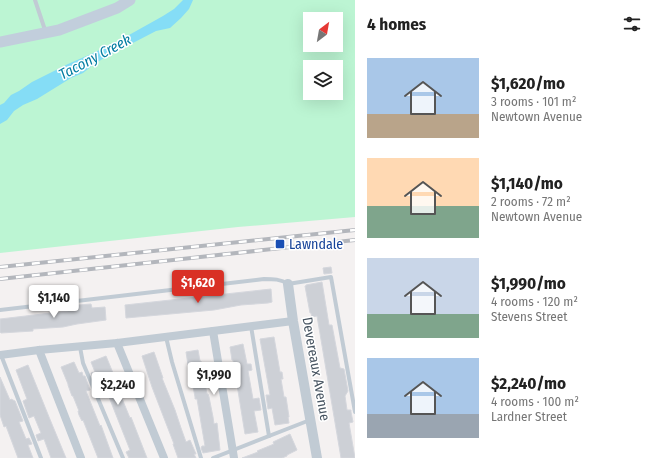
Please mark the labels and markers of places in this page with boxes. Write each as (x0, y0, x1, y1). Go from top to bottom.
place label: Lawndale (289, 236, 343, 253)
marker: Lawndale (274, 238, 286, 250)
pin: $1,620 (165, 270, 231, 304)
pin: $1,140 (21, 285, 87, 319)
pin: $1,990 (181, 362, 247, 396)
pin: $2,240 (85, 372, 151, 406)

